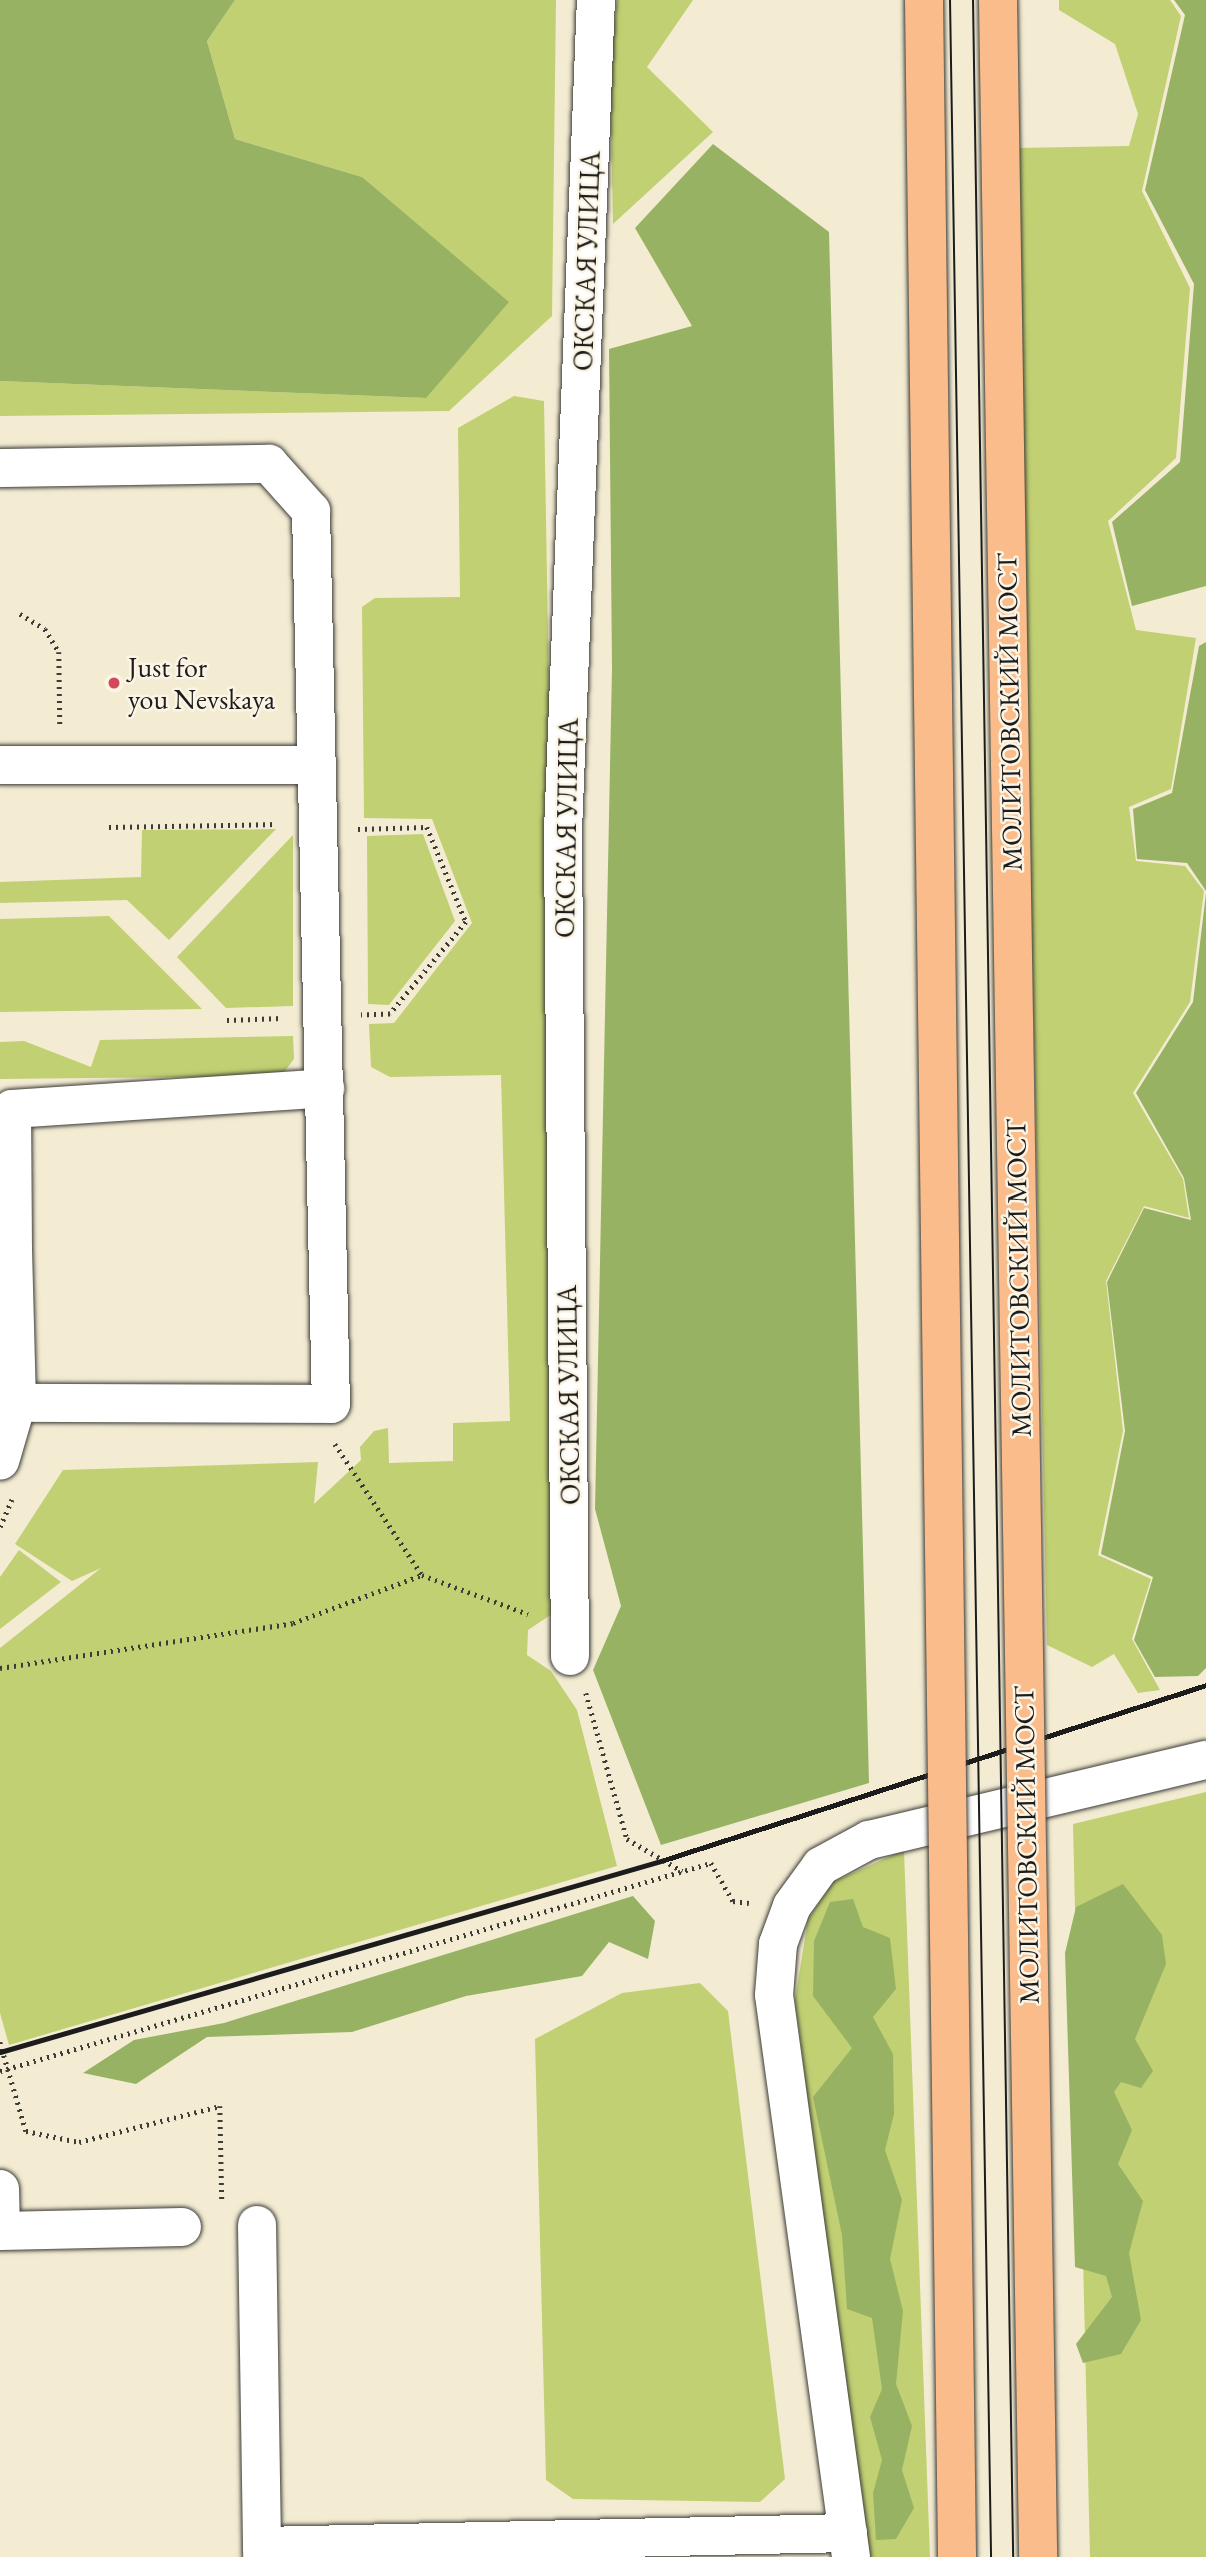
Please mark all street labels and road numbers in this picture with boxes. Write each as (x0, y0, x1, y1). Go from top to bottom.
street label: ОКСКАЯ УЛИЦА (565, 150, 607, 372)
street label: МОЛИТОВСКИЙ МОСТ (989, 552, 1029, 872)
street label: ОКСКАЯ УЛИЦА (547, 718, 585, 938)
street label: МОЛИТОВСКИЙ МОСТ (998, 1118, 1038, 1438)
street label: ОКСКАЯ УЛИЦА (549, 1285, 587, 1505)
street label: МОЛИТОВСКИЙ МОСТ (1006, 1685, 1046, 2005)

